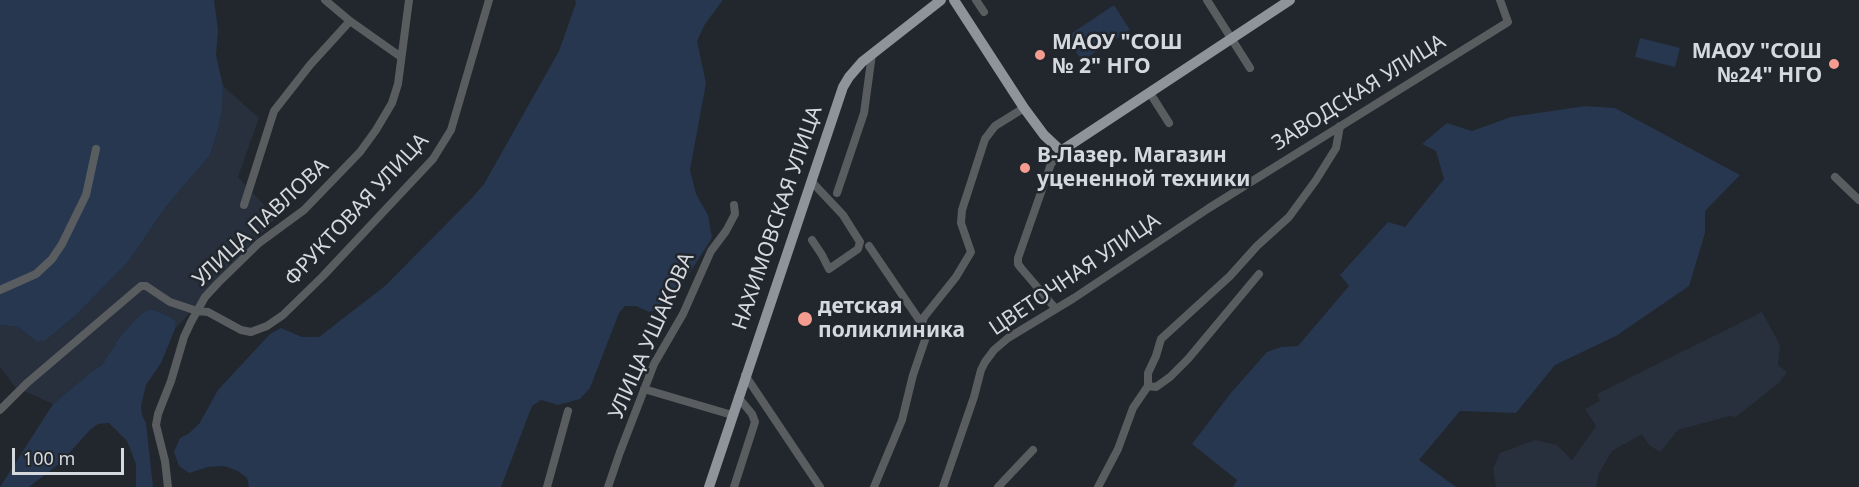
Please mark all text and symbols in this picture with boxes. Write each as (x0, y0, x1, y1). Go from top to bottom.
street label: ЗАВОДСКАЯ УЛИЦА (1268, 29, 1450, 157)
place label: МАОУ "СОШ № 2" НГО (1052, 30, 1182, 80)
place label: МАОУ "СОШ №24" НГО (1692, 39, 1822, 89)
marker: МАОУ "СОШ № 2" НГО (1033, 48, 1047, 62)
marker: МАОУ "СОШ №24" НГО (1827, 57, 1841, 71)
street label: НАХИМОВСКАЯ УЛИЦА (728, 103, 828, 333)
street label: ФРУКТОВАЯ УЛИЦА (280, 129, 434, 291)
place label: В-Лазер. Магазин уцененной техники (1037, 143, 1251, 193)
street label: УЛИЦА ПАВЛОВА (188, 154, 334, 292)
marker: В-Лазер. Магазин уцененной техники (1018, 161, 1032, 175)
street label: ЦВЕТОЧНАЯ УЛИЦА (985, 208, 1165, 342)
street label: УЛИЦА УШАКОВА (604, 249, 700, 423)
place label: детская поликлиника (818, 294, 965, 344)
marker: детская поликлиника (796, 310, 814, 328)
scale bar (15, 436, 128, 474)
text: 100 m (23, 446, 75, 470)

